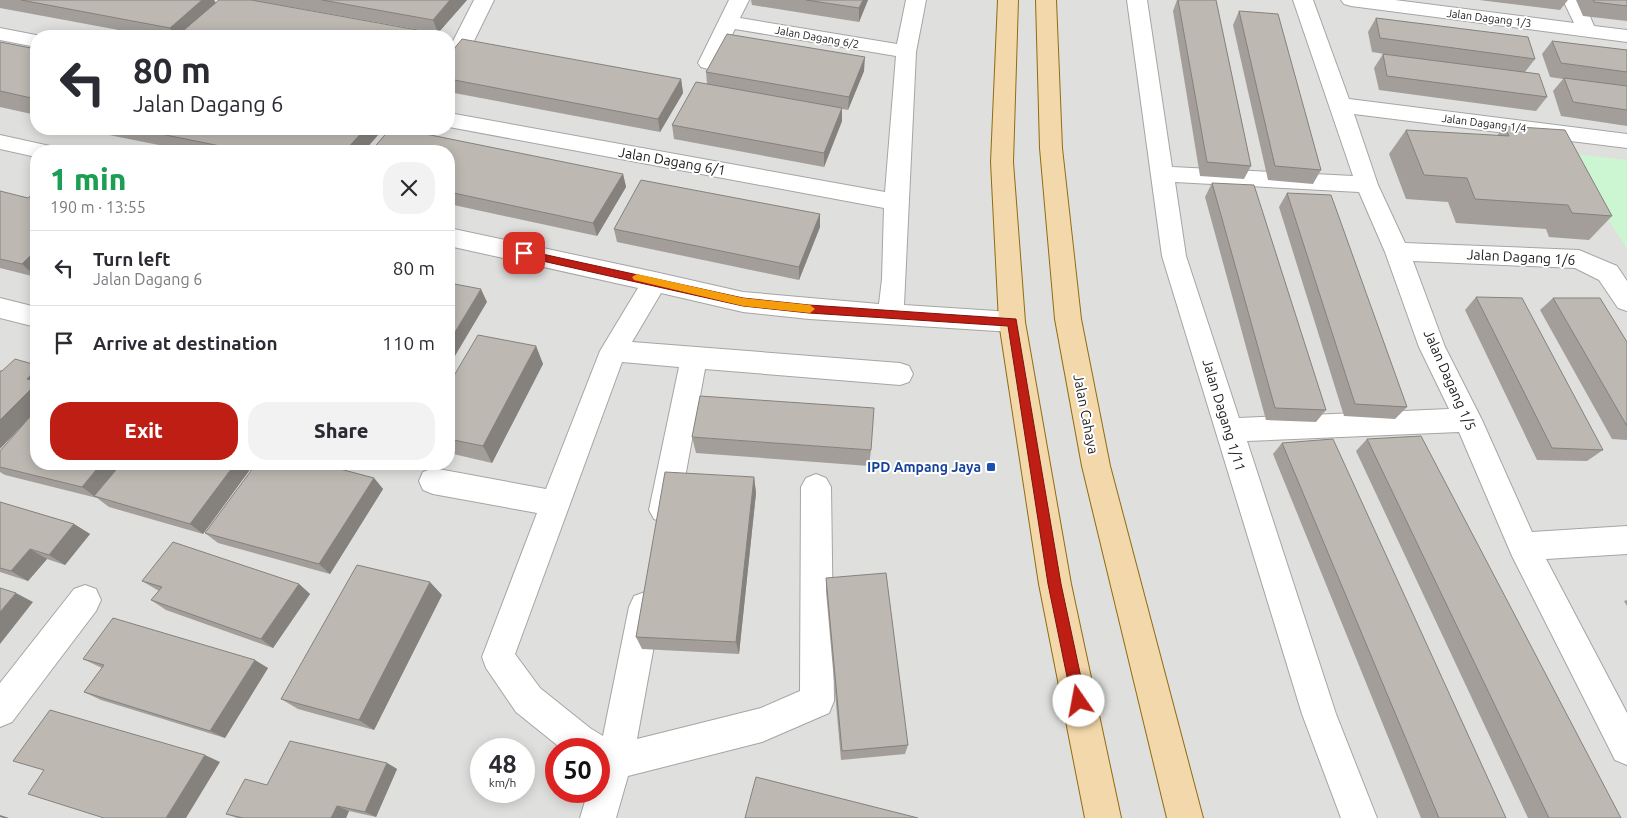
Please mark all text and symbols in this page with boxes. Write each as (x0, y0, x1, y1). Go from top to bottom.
street label: Jalan Dagang 1/3 (1446, 7, 1532, 29)
street label: Jalan Dagang 6/2 (774, 24, 860, 50)
icon: left (50, 50, 115, 115)
text: 80 m (133, 50, 211, 90)
text: Jalan Dagang 6 (133, 91, 283, 116)
street label: Jalan Dagang 1/4 (1441, 112, 1527, 134)
street label: Jalan Dagang 6/1 (617, 144, 727, 178)
text: 1 min (50, 162, 126, 196)
button: close (383, 162, 435, 214)
text: 190 m · 13:55 (50, 198, 146, 216)
pin (503, 232, 545, 274)
icon: arrive (510, 239, 538, 267)
street label: Jalan Dagang 1/6 (1466, 246, 1576, 268)
text: Turn left (93, 248, 171, 270)
icon: left (50, 254, 78, 282)
text: 80 m (393, 257, 435, 279)
text: Jalan Dagang 6 (93, 270, 202, 288)
street label: Jalan Dagang 1/5 (1421, 327, 1479, 433)
icon: arrive (50, 329, 78, 357)
text: Arrive at destination (93, 332, 278, 354)
text: 110 m (382, 332, 435, 354)
street label: Jalan Dagang 1/11 (1199, 357, 1249, 473)
street label: Jalan Cahaya (1070, 373, 1102, 455)
button: Exit (50, 402, 238, 460)
button: Share (248, 402, 435, 460)
place label: IPD Ampang Jaya (867, 459, 981, 475)
marker: IPD Ampang Jaya (985, 461, 997, 473)
position arrow (1052, 674, 1104, 726)
speed limit sign: 50 (545, 738, 610, 803)
text: 48 (488, 750, 517, 778)
text: km/h (489, 776, 516, 789)

